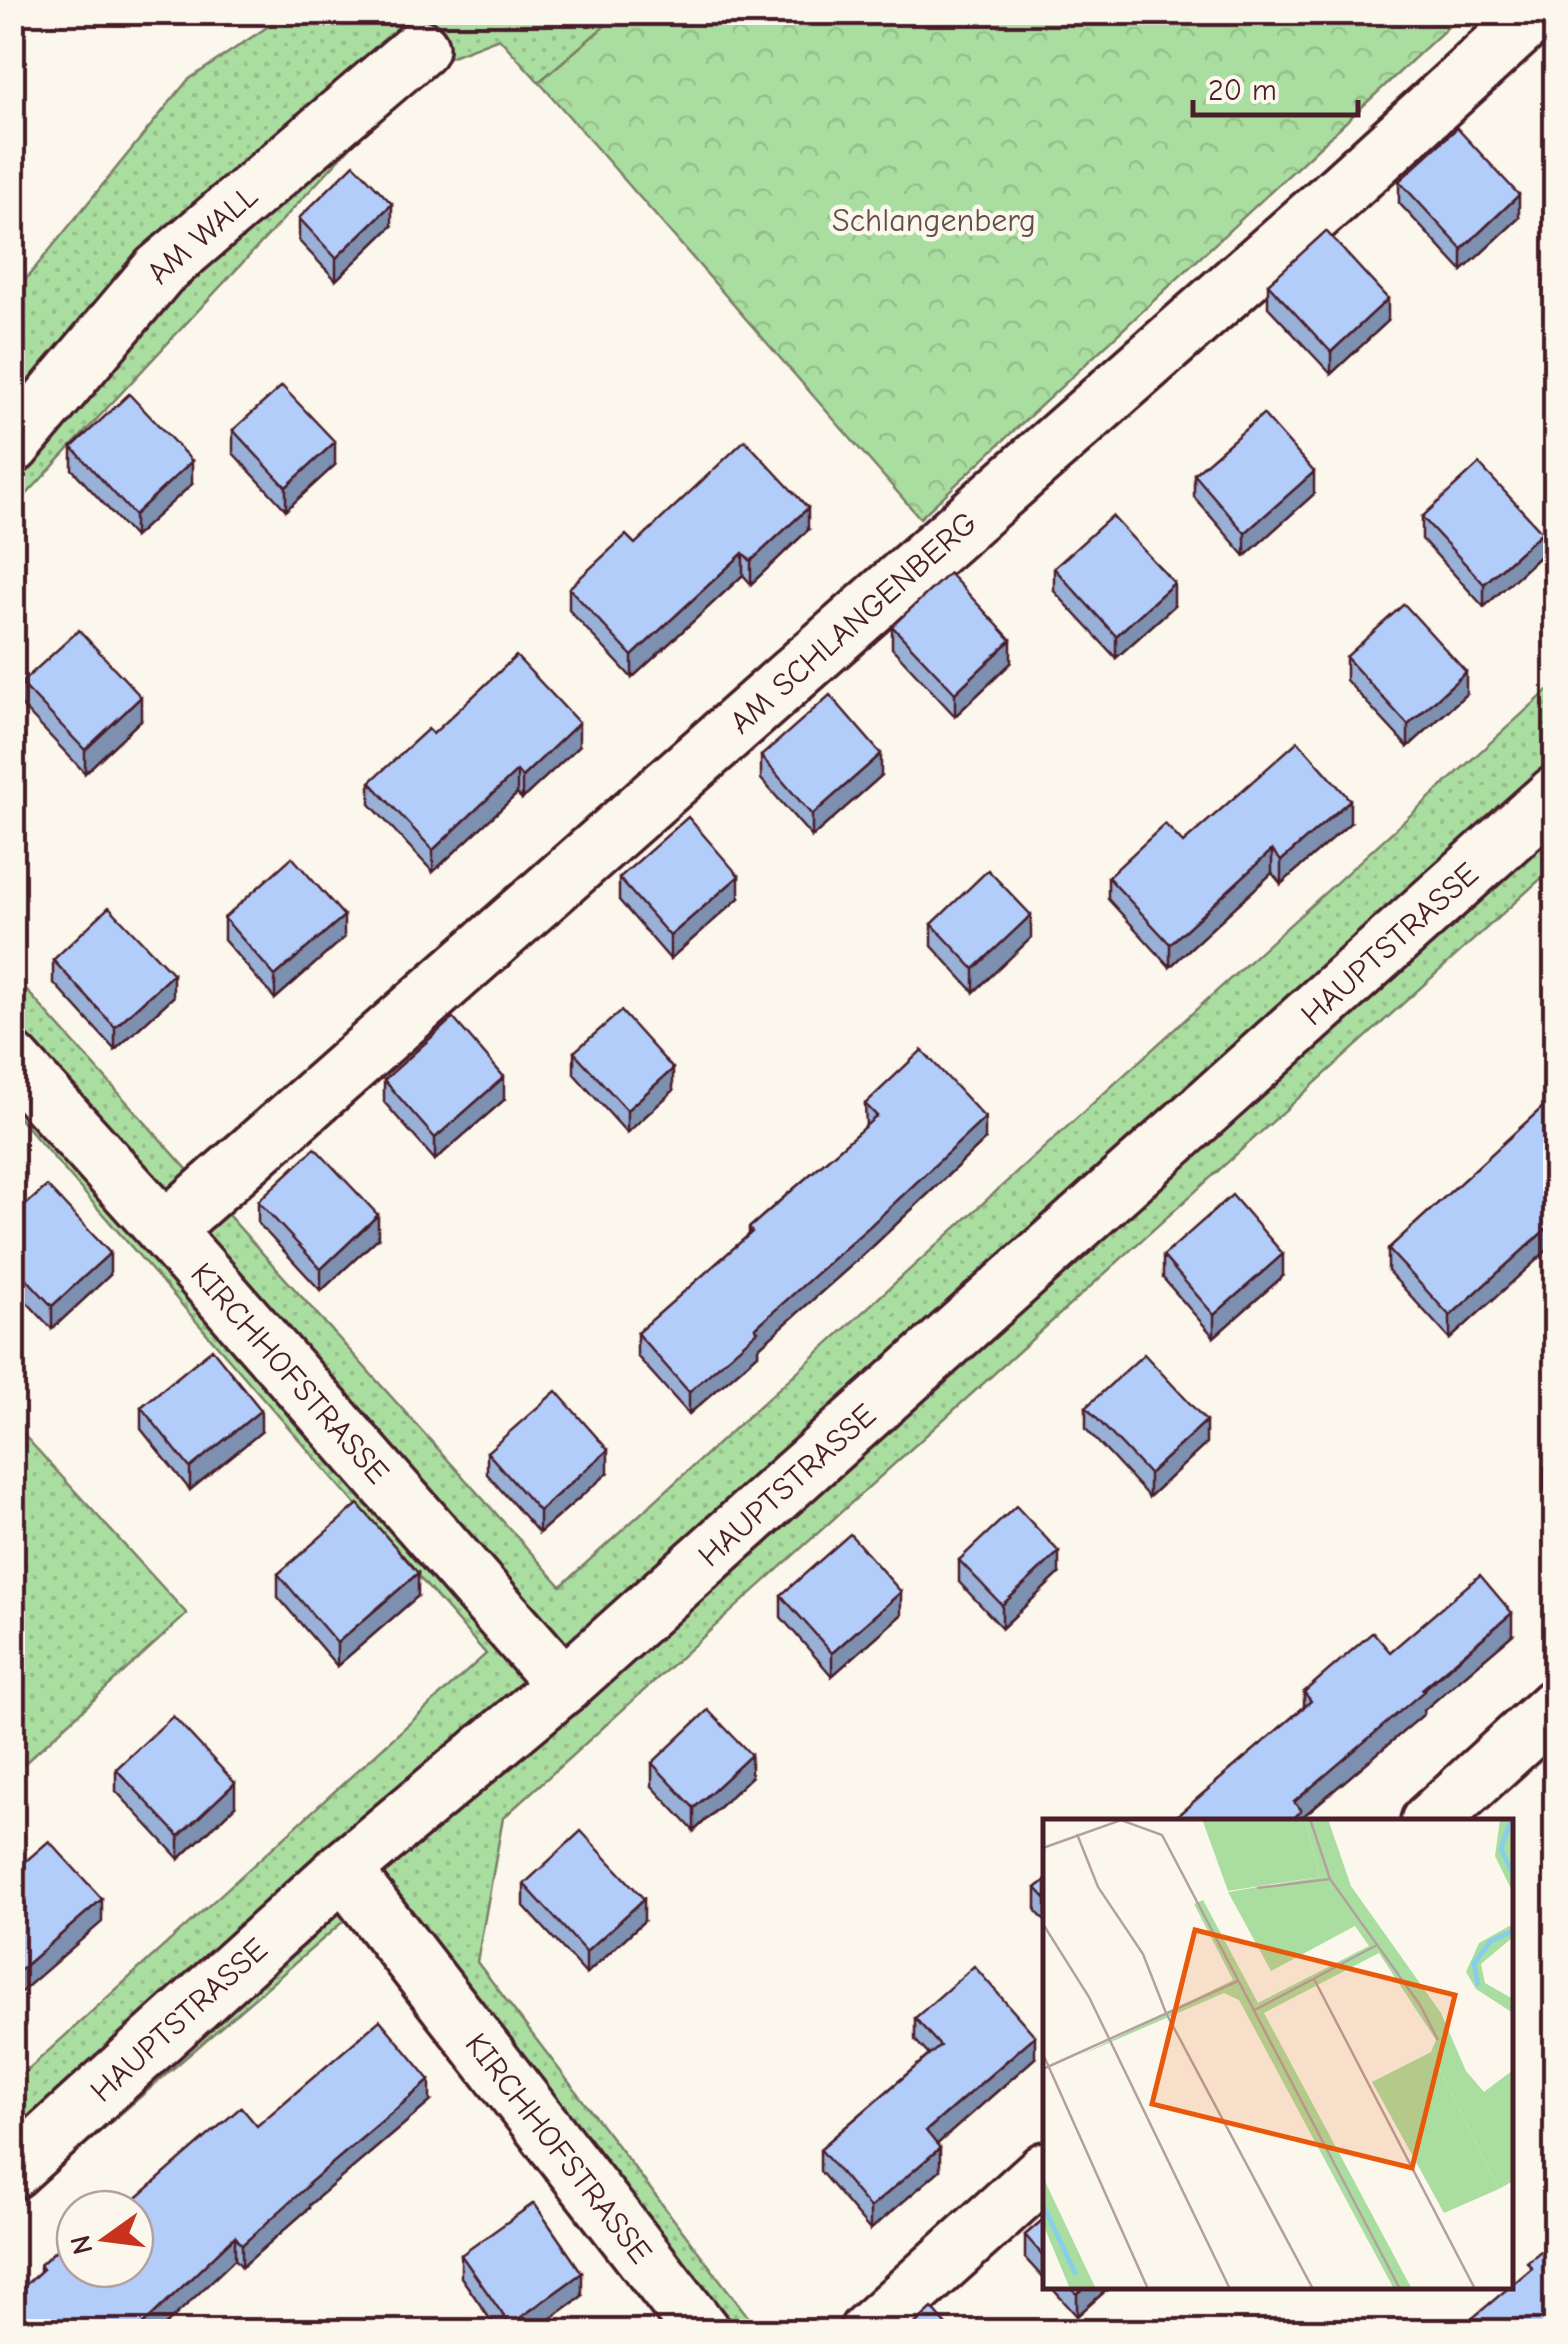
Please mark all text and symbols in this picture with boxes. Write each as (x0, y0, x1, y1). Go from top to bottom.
scale bar (1193, 55, 1358, 117)
text: 20 m (1208, 73, 1277, 108)
street label: AM WALL (139, 177, 265, 291)
park label: Schlangenberg (832, 202, 1036, 239)
street label: AM SCHLANGENBERG (722, 504, 984, 741)
street label: HAUPTSTRASSE (1294, 855, 1486, 1033)
street label: KIRCHHOFSTRASSE (183, 1255, 397, 1491)
street label: HAUPTSTRASSE (691, 1396, 883, 1574)
inset map (1043, 1819, 1513, 2289)
street label: HAUPTSTRASSE (83, 1931, 275, 2109)
street label: KIRCHHOFSTRASSE (458, 2026, 659, 2271)
north arrow (55, 2189, 155, 2289)
text: N (64, 2232, 99, 2258)

